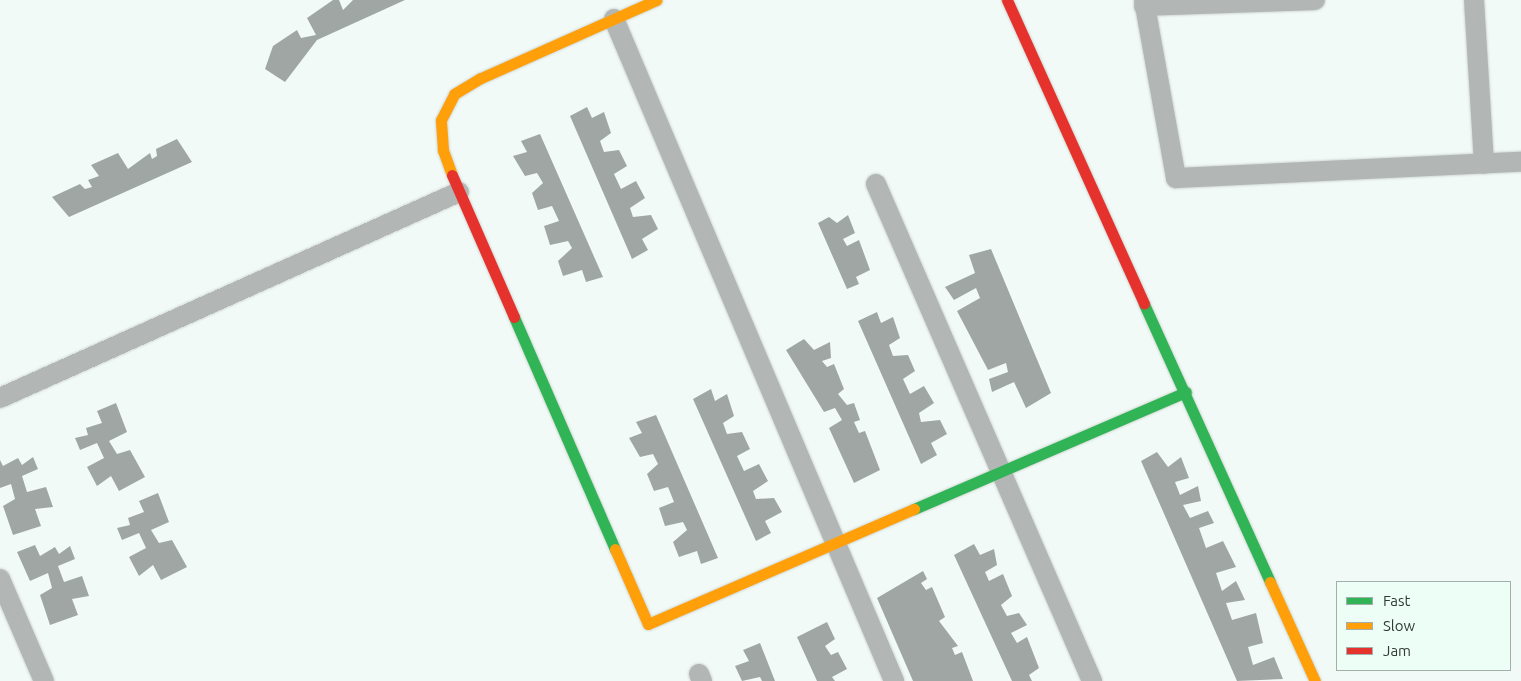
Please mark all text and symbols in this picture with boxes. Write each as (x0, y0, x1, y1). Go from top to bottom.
legend (1336, 581, 1511, 671)
text: Fast (1383, 592, 1410, 609)
text: Slow (1383, 617, 1415, 634)
text: Jam (1383, 642, 1411, 659)

